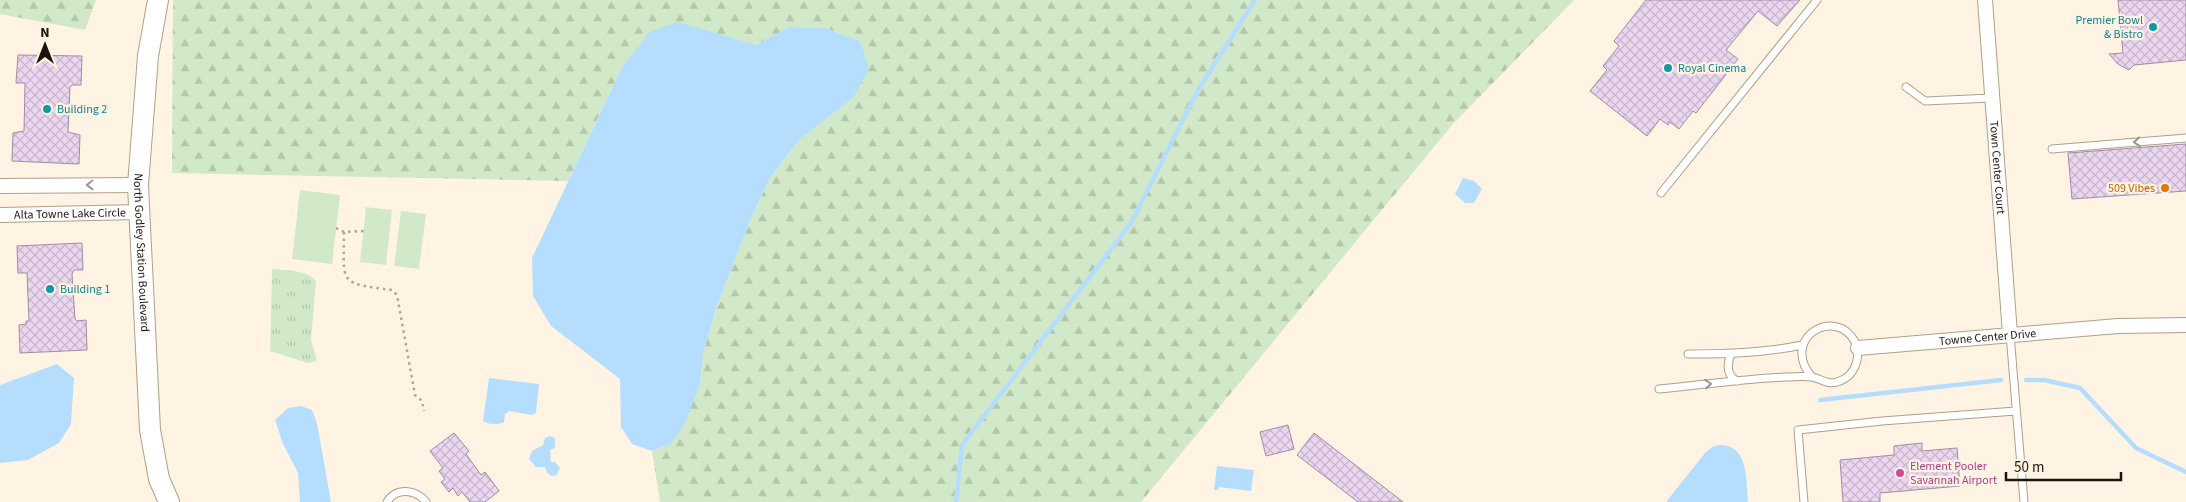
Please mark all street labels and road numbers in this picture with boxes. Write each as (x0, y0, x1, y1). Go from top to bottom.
street label: Town Center Court (1985, 120, 2009, 215)
street label: North Godley Station Boulevard (129, 173, 153, 332)
street label: Alta Towne Lake Circle (14, 204, 126, 224)
street label: Towne Center Drive (1938, 325, 2037, 350)

